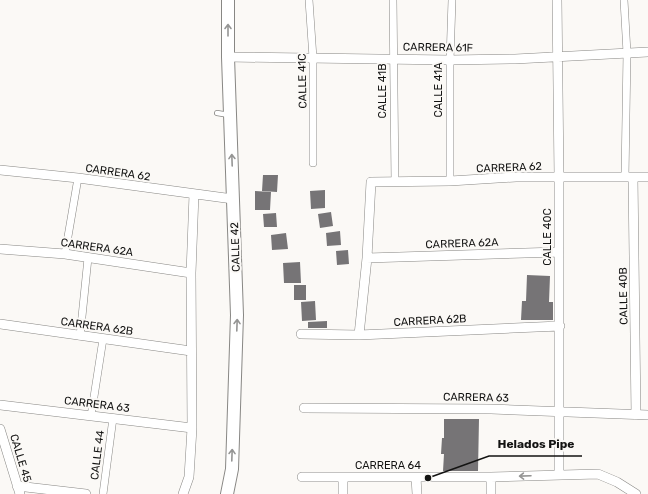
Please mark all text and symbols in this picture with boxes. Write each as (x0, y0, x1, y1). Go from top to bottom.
one-way arrow (224, 24, 232, 37)
street label: CARRERA 61F (403, 40, 473, 55)
street label: CALLE 41C (296, 53, 309, 109)
street label: CALLE 41A (432, 62, 445, 118)
street label: CALLE 41B (376, 63, 389, 119)
one-way arrow (228, 154, 235, 167)
street label: CARRERA 62 (476, 160, 542, 175)
street label: CARRERA 62 (84, 161, 151, 184)
street label: CALLE 40C (541, 208, 554, 266)
street label: CALLE 42 (228, 222, 243, 272)
street label: CARRERA 62A (60, 236, 135, 259)
street label: CARRERA 62A (425, 236, 499, 251)
street label: CALLE 40B (616, 267, 631, 325)
street label: CARRERA 62B (393, 312, 467, 329)
street label: CARRERA 62B (60, 315, 134, 338)
one-way arrow (233, 319, 240, 332)
street label: CARRERA 63 (443, 390, 509, 405)
street label: CARRERA 63 (63, 394, 131, 415)
street label: CALLE 44 (88, 429, 107, 481)
street label: CALLE 45 (7, 432, 34, 484)
callout: Helados Pipe (489, 432, 582, 456)
text: Helados Pipe (498, 437, 574, 451)
one-way arrow (228, 449, 236, 462)
street label: CARRERA 64 (355, 459, 421, 472)
one-way arrow (519, 472, 532, 479)

